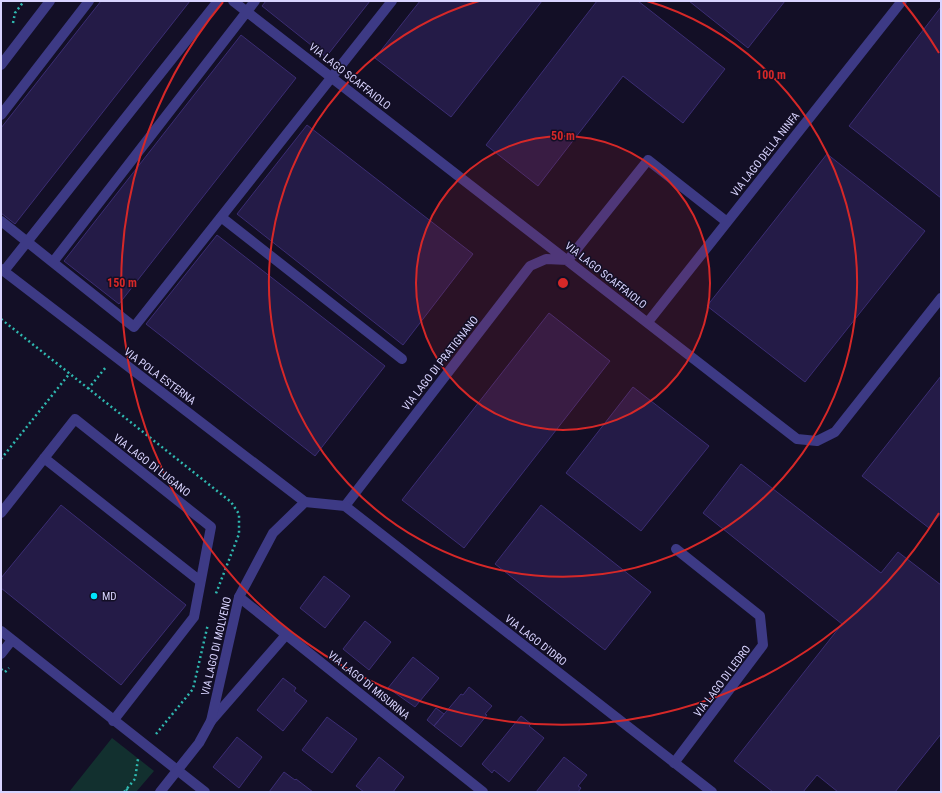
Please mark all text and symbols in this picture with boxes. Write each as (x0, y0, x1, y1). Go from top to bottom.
street label: VIA LAGO SCAFFAIOLO (306, 40, 393, 112)
text: 100 m (756, 68, 786, 82)
street label: VIA LAGO DELLA NINFA (728, 109, 803, 199)
text: 50 m (551, 129, 575, 143)
street label: VIA LAGO SCAFFAIOLO (562, 239, 649, 311)
text: 150 m (107, 276, 137, 290)
centre of rings (556, 276, 570, 290)
street label: VIA LAGO DI PRATIGNANO (400, 314, 481, 413)
street label: VIA POLA ESTERNA (121, 345, 199, 408)
street label: VIA LAGO DI LUGANO (111, 431, 193, 499)
place label: MD (102, 590, 117, 603)
marker: MD (89, 591, 99, 601)
street label: VIA LAGO DI MOLVENO (199, 595, 234, 697)
street label: VIA LAGO D'IDRO (502, 612, 569, 669)
street label: VIA LAGO DI LEDRO (691, 643, 754, 720)
street label: VIA LAGO DI MISURINA (325, 648, 413, 723)

